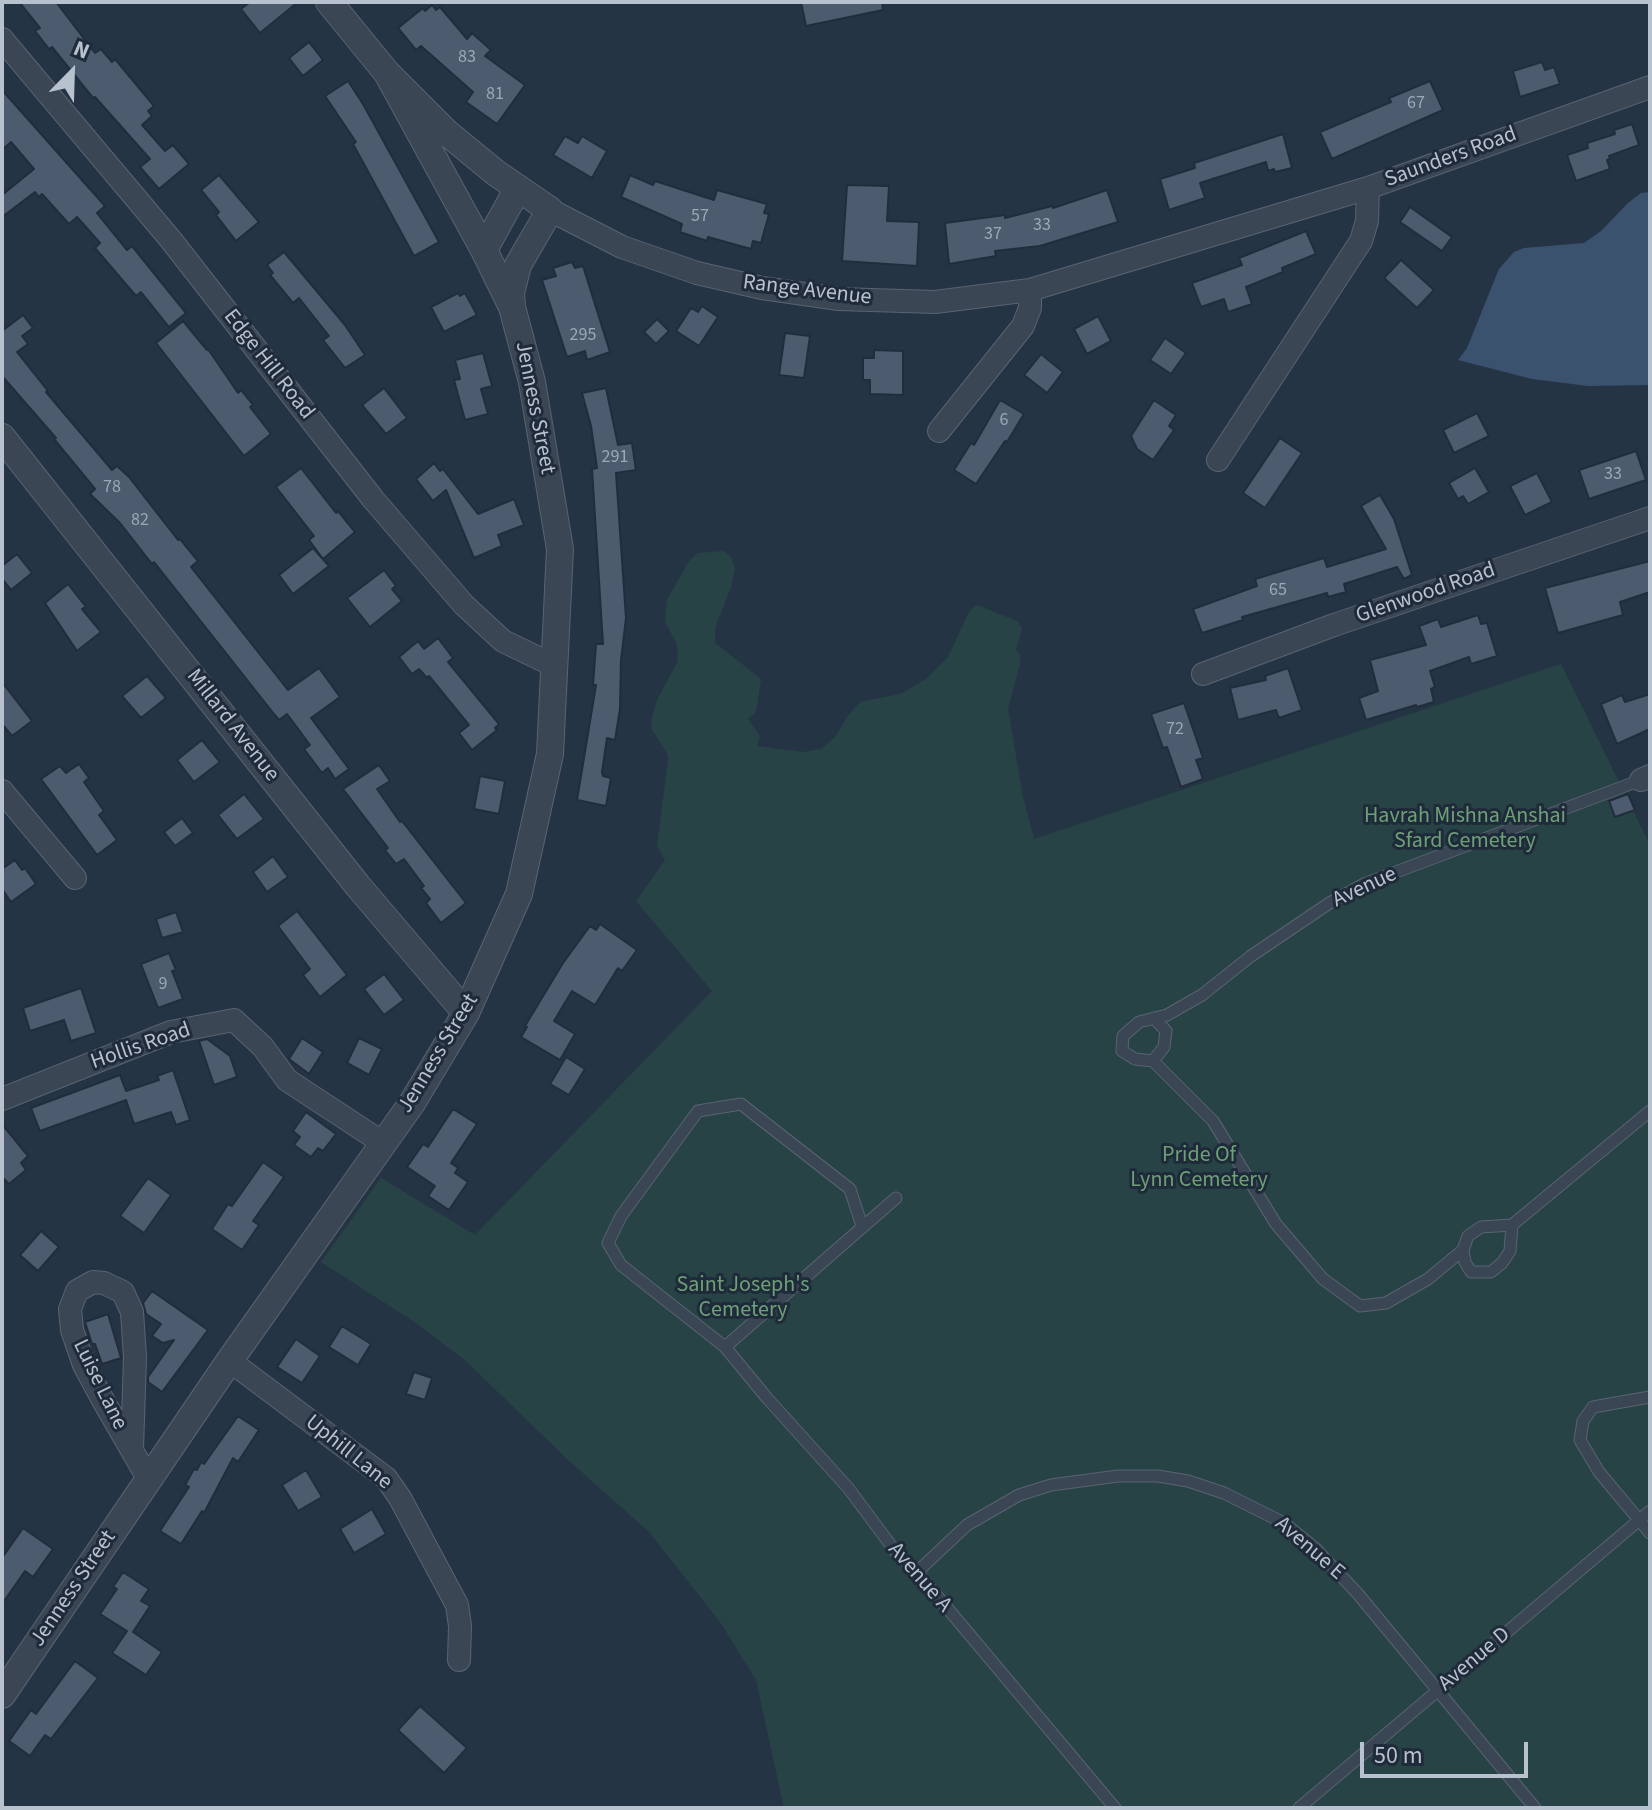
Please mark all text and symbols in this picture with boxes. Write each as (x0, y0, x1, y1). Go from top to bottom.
north arrow (32, 32, 112, 112)
text: N (68, 32, 94, 67)
house number: 83 (458, 47, 476, 69)
house number: 81 (486, 84, 504, 106)
house number: 67 (1407, 93, 1425, 115)
street label: Saunders Road (1381, 122, 1521, 194)
house number: 57 (691, 206, 709, 228)
house number: 33 (1033, 215, 1051, 237)
house number: 37 (984, 224, 1002, 246)
street label: Range Avenue (741, 270, 873, 312)
street label: Edge Hill Road (217, 305, 319, 425)
house number: 295 (570, 325, 596, 347)
street label: Jenness Street (508, 340, 560, 476)
house number: 6 (1000, 410, 1008, 432)
house number: 291 (602, 447, 628, 469)
house number: 33 (1604, 464, 1622, 486)
house number: 78 (103, 477, 121, 499)
house number: 82 (131, 510, 149, 532)
street label: Glenwood Road (1353, 558, 1499, 630)
house number: 65 (1269, 580, 1287, 602)
street label: Millard Avenue (180, 664, 284, 788)
house number: 72 (1166, 719, 1184, 741)
park label: Havrah Mishna Anshai Sfard Cemetery (1364, 804, 1566, 856)
street label: Avenue (1329, 862, 1401, 914)
house number: 9 (159, 974, 167, 996)
street label: Jenness Street (393, 990, 485, 1118)
street label: Hollis Road (88, 1018, 194, 1076)
park label: Pride Of Lynn Cemetery (1130, 1143, 1268, 1194)
park label: Saint Joseph's Cemetery (676, 1273, 810, 1324)
street label: Luise Lane (66, 1336, 132, 1434)
street label: Uphill Lane (299, 1410, 397, 1496)
street label: Avenue E (1269, 1512, 1349, 1586)
street label: Jenness Street (25, 1526, 123, 1652)
street label: Avenue A (881, 1538, 957, 1618)
street label: Avenue D (1434, 1622, 1516, 1698)
scale bar (1364, 1726, 1532, 1776)
text: 50 m (1374, 1738, 1423, 1773)

